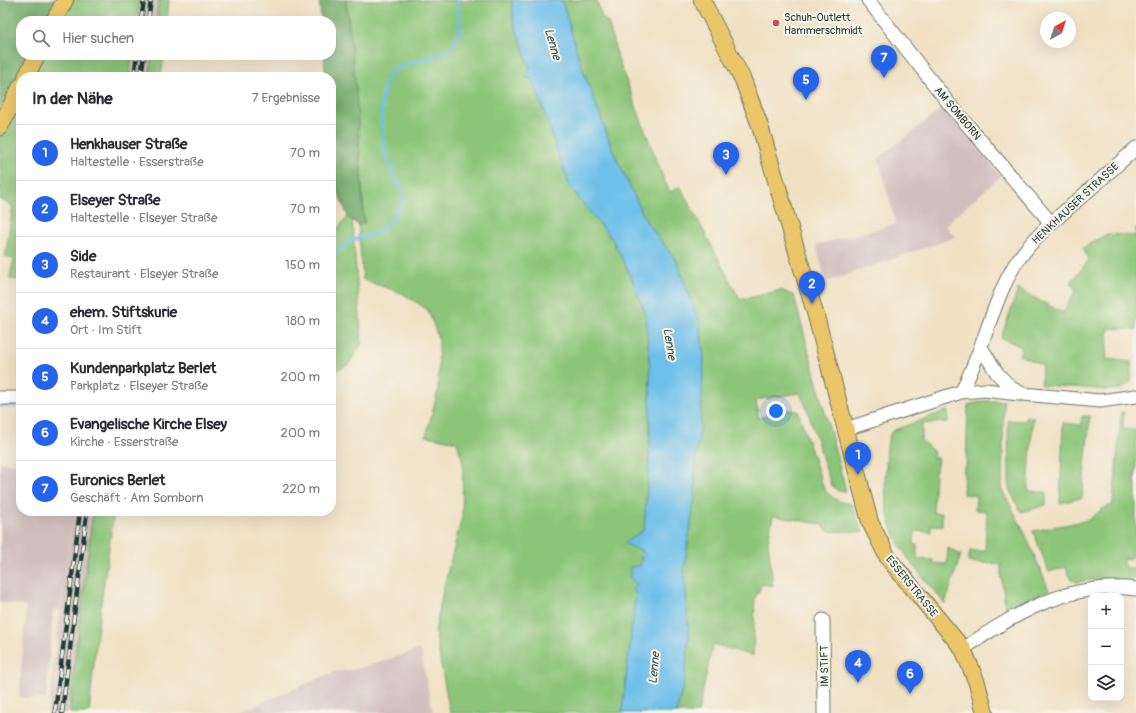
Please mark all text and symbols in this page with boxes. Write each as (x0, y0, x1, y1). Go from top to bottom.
place label: Schuh-Outlett Hammerschmidt (784, 11, 863, 37)
north arrow (1040, 12, 1076, 48)
search box (16, 16, 336, 60)
marker: Schuh-Outlett Hammerschmidt (771, 18, 781, 28)
icon: search (30, 27, 52, 49)
water label: Lenne (541, 27, 564, 63)
text: Hier suchen (62, 29, 134, 48)
pin: 7 (871, 45, 897, 78)
pin: 5 (793, 67, 819, 100)
street label: AM SOMBORN (931, 84, 984, 143)
text: In der Nähe (32, 88, 113, 109)
text: 7 Ergebnisse (252, 90, 320, 106)
text: Henkhauser Straße (70, 135, 187, 154)
pin: 3 (713, 142, 739, 175)
text: 1 (42, 145, 48, 161)
text: 70 m (290, 145, 320, 161)
text: Haltestelle · Esserstraße (70, 154, 204, 170)
street label: HENKHAUSER STRASSE (1029, 160, 1122, 247)
text: Elseyer Straße (70, 191, 160, 210)
text: 2 (41, 201, 49, 217)
text: 70 m (290, 201, 320, 217)
text: Haltestelle · Elseyer Straße (70, 210, 217, 226)
text: Side (70, 247, 96, 266)
text: 3 (41, 257, 49, 273)
text: 150 m (285, 257, 320, 273)
text: Restaurant · Elseyer Straße (70, 266, 218, 282)
pin: 2 (799, 271, 825, 304)
text: ehem. Stiftskurie (70, 303, 177, 322)
text: 4 (41, 313, 49, 329)
text: 180 m (285, 313, 320, 329)
text: Ort · Im Stift (70, 322, 142, 338)
water label: Lenne (660, 327, 680, 362)
text: Kundenparkplatz Berlet (70, 359, 216, 378)
text: 5 (41, 369, 49, 385)
text: 200 m (281, 369, 320, 385)
text: Parkplatz · Elseyer Straße (70, 378, 208, 394)
your location (766, 401, 786, 421)
text: Evangelische Kirche Elsey (70, 415, 227, 434)
text: 6 (41, 425, 49, 441)
text: 200 m (281, 425, 320, 441)
text: Kirche · Esserstraße (70, 434, 178, 450)
pin: 1 (845, 442, 871, 475)
text: Euronics Berlet (70, 471, 165, 490)
text: 7 (42, 481, 48, 497)
text: 220 m (282, 481, 320, 497)
text: Geschäft · Am Somborn (70, 490, 204, 506)
street label: ESSERSTRASSE (883, 553, 940, 620)
map controls (1088, 593, 1124, 701)
button: + (1088, 593, 1124, 629)
button: − (1088, 629, 1124, 665)
street label: IM STIFT (818, 645, 831, 687)
water label: Lenne (646, 650, 663, 685)
pin: 4 (845, 650, 871, 683)
pin: 6 (897, 661, 923, 694)
button: layers (1088, 665, 1124, 701)

